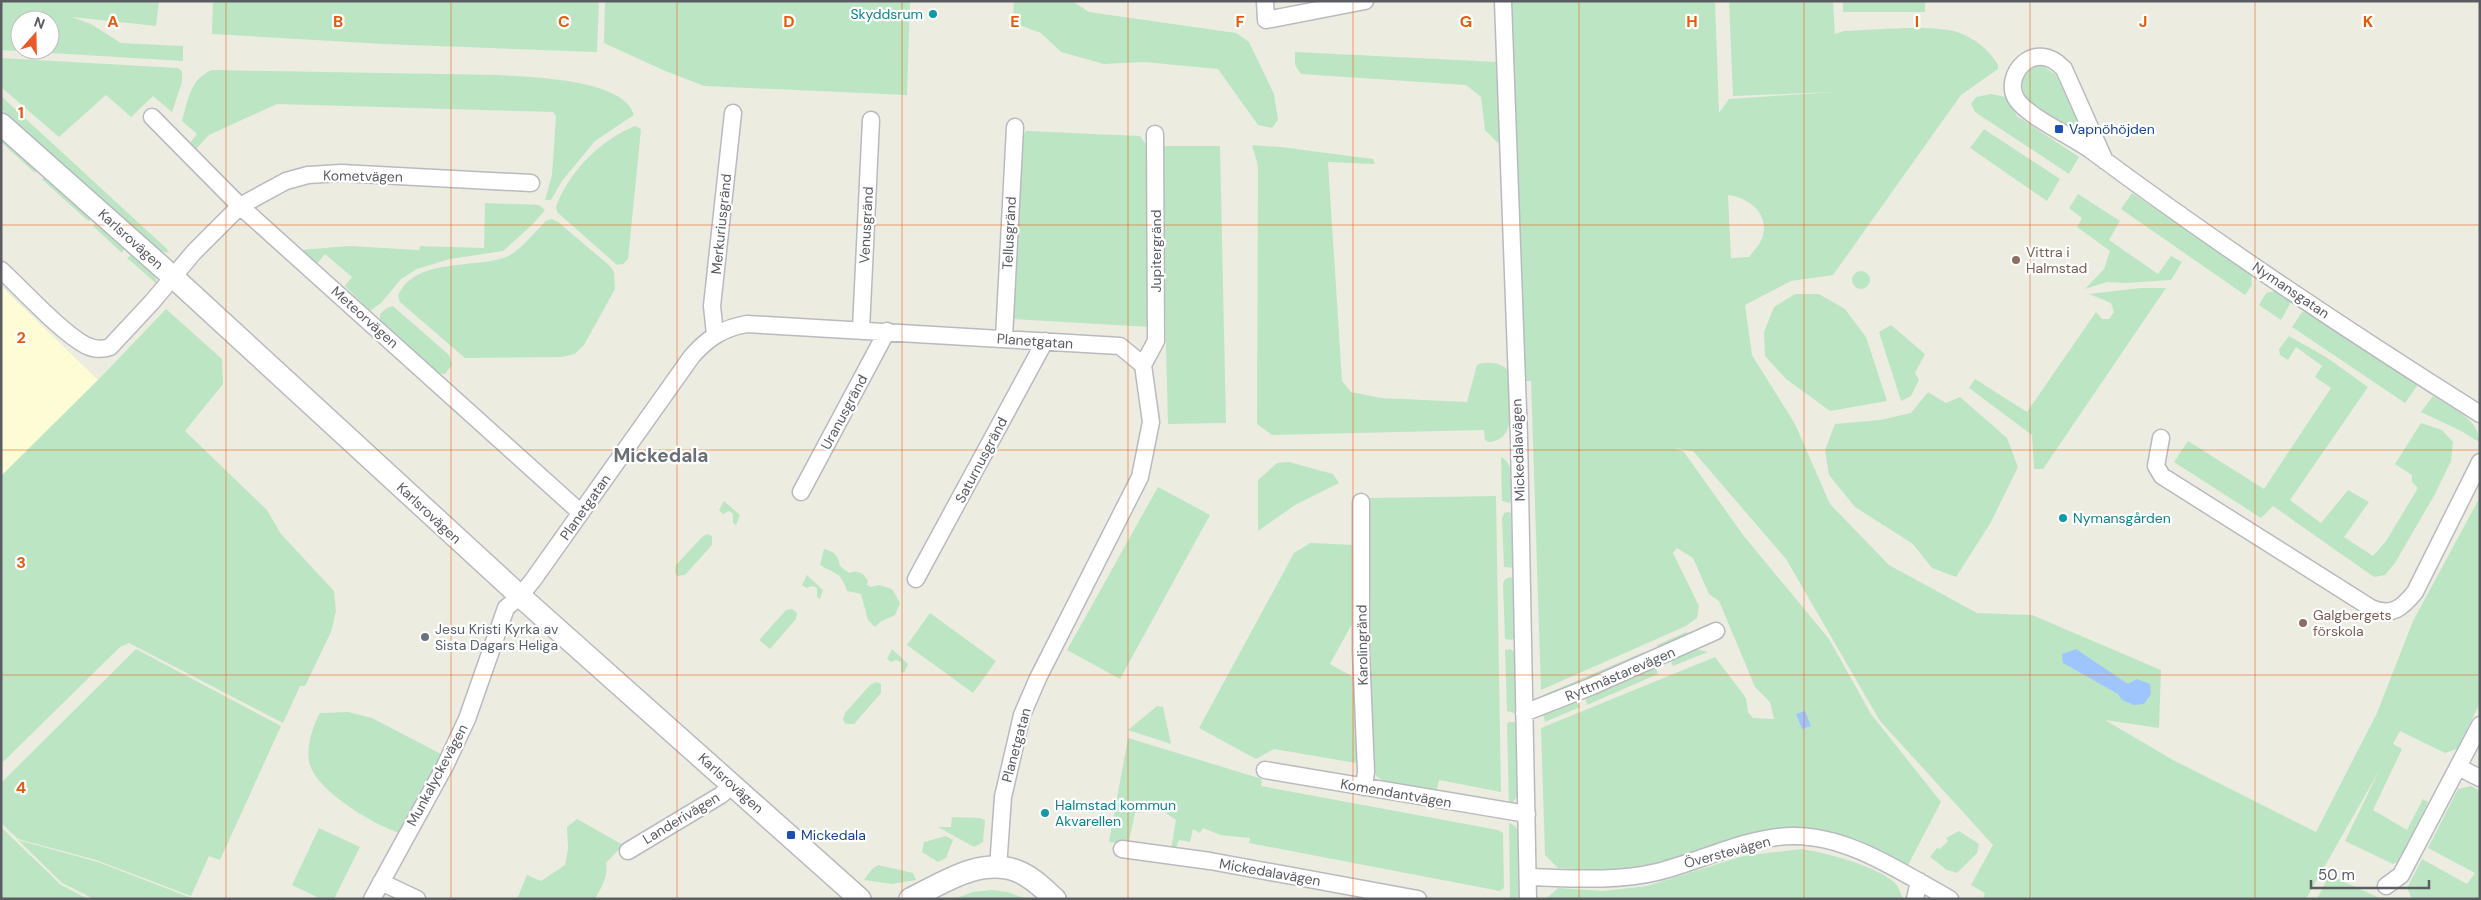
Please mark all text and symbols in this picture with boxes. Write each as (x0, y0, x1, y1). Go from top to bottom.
place label: Skyddsrum (850, 5, 923, 23)
marker: Skyddsrum (927, 8, 939, 20)
north arrow (10, 10, 60, 60)
text: A (107, 11, 119, 32)
text: B (333, 11, 343, 32)
text: C (558, 11, 570, 32)
text: D (783, 11, 795, 32)
text: E (1010, 11, 1020, 32)
text: F (1236, 11, 1245, 32)
text: G (1460, 11, 1472, 32)
text: H (1686, 11, 1698, 32)
text: I (1915, 11, 1919, 32)
text: J (2139, 11, 2147, 32)
text: K (2363, 11, 2374, 32)
text: N (32, 13, 47, 33)
text: 1 (18, 102, 24, 123)
place label: Vapnöhöjden (2069, 120, 2155, 138)
marker: Vapnöhöjden (2053, 123, 2065, 135)
street label: Kometvägen (323, 166, 403, 186)
street label: Merkuriusgränd (707, 173, 735, 275)
street label: Venusgränd (855, 186, 877, 264)
street label: Tellusgränd (998, 196, 1020, 270)
street label: Karlsrovägen (95, 205, 167, 273)
street label: Jupitergränd (1147, 210, 1165, 292)
place label: Vittra i Halmstad (2026, 243, 2087, 277)
marker: Vittra i Halmstad (2010, 254, 2022, 266)
street label: Nymansgatan (2249, 258, 2333, 322)
street label: Meteorvägen (328, 282, 402, 352)
text: 2 (16, 327, 26, 348)
street label: Planetgatan (996, 329, 1074, 353)
street label: Uranusgränd (817, 371, 871, 453)
street label: Mickedalavägen (1507, 398, 1529, 502)
street label: Saturnusgränd (951, 414, 1011, 506)
district label: Mickedala (614, 443, 708, 468)
street label: Planetgatan (556, 471, 614, 543)
street label: Karlsrovägen (393, 479, 465, 547)
place label: Nymansgården (2073, 509, 2171, 527)
marker: Nymansgården (2057, 512, 2069, 524)
text: 3 (16, 552, 26, 573)
street label: Karolingränd (1352, 605, 1372, 685)
place label: Galgbergets förskola (2313, 606, 2392, 640)
marker: Galgbergets förskola (2297, 617, 2309, 629)
place label: Jesu Kristi Kyrka av Sista Dagars Heliga (435, 620, 559, 654)
marker: Jesu Kristi Kyrka av Sista Dagars Heliga (419, 631, 431, 643)
street label: Ryttmästarevägen (1562, 643, 1678, 705)
street label: Planetgatan (997, 706, 1035, 784)
street label: Munkalyckevägen (403, 721, 471, 829)
street label: Karlsrovägen (695, 749, 767, 817)
street label: Komendantvägen (1339, 774, 1453, 812)
text: 4 (16, 777, 26, 798)
street label: Landerivägen (639, 788, 723, 848)
place label: Halmstad kommun Akvarellen (1055, 796, 1176, 830)
marker: Halmstad kommun Akvarellen (1039, 807, 1051, 819)
place label: Mickedala (801, 826, 866, 844)
marker: Mickedala (785, 829, 797, 841)
street label: Överstevägen (1682, 832, 1772, 872)
street label: Mickedalavägen (1218, 854, 1322, 890)
scale bar (2311, 858, 2428, 890)
text: 50 m (2318, 865, 2355, 885)

